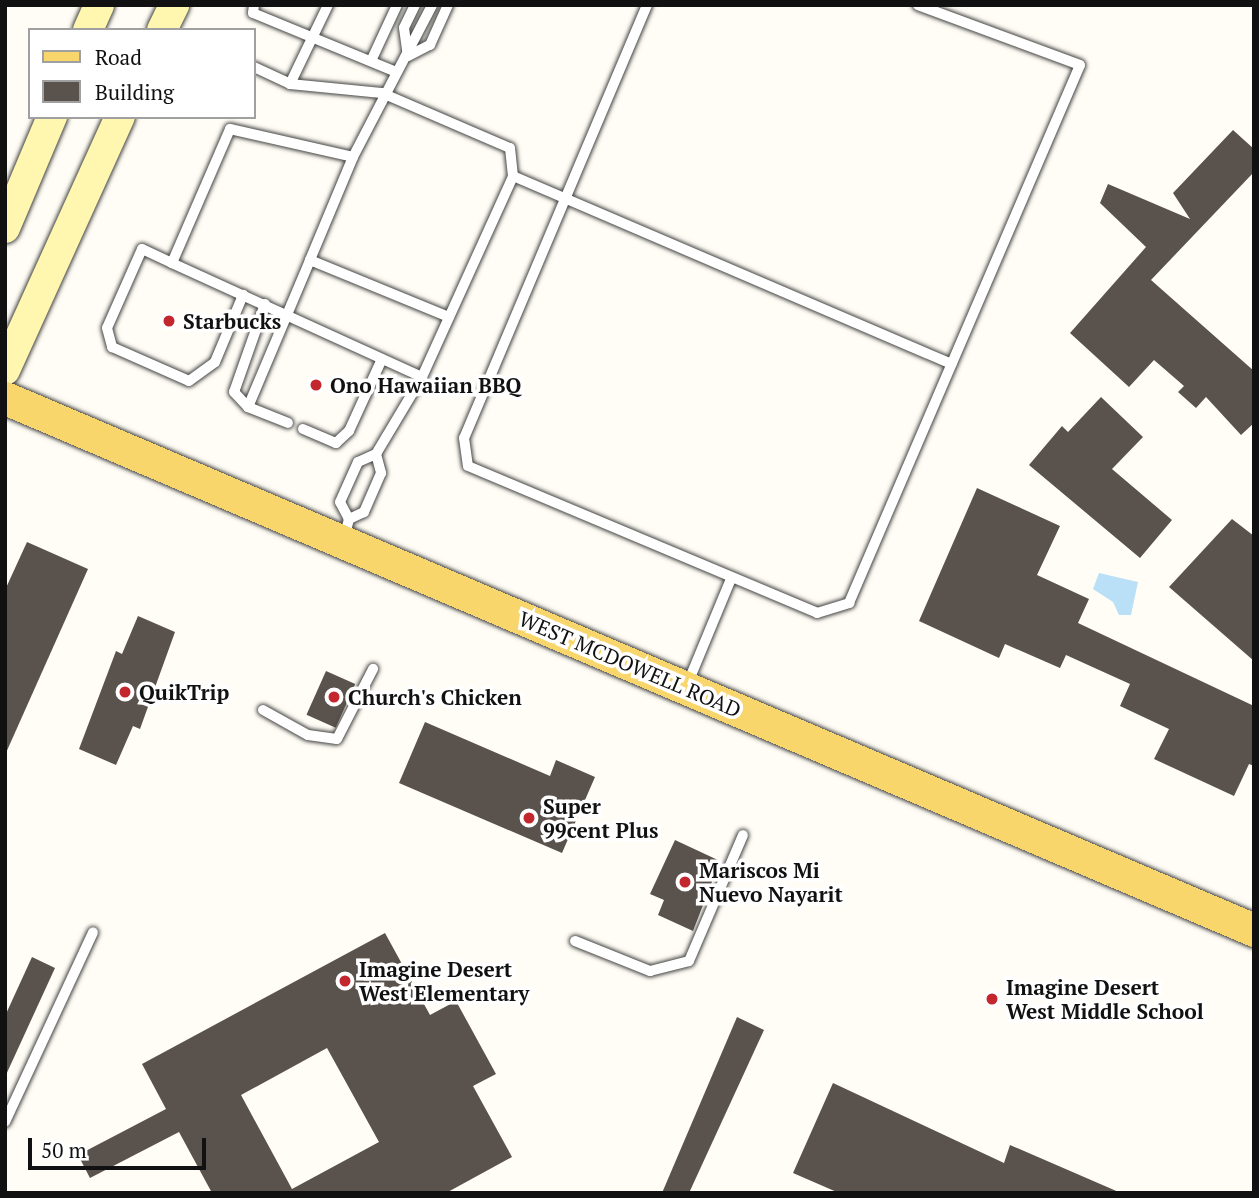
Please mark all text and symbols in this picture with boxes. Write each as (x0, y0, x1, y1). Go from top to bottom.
legend (28, 28, 256, 119)
text: Road (95, 43, 142, 71)
text: Building (95, 78, 174, 106)
place label: Starbucks (183, 308, 281, 334)
marker: Starbucks (161, 313, 177, 329)
place label: Ono Hawaiian BBQ (330, 372, 521, 398)
marker: Ono Hawaiian BBQ (308, 377, 324, 393)
street label: WEST MCDOWELL ROAD (515, 606, 745, 722)
place label: QuikTrip (139, 679, 229, 705)
marker: QuikTrip (117, 684, 133, 700)
place label: Church's Chicken (348, 684, 522, 710)
marker: Church's Chicken (326, 689, 342, 705)
place label: Super 99cent Plus (543, 793, 658, 843)
marker: Super 99cent Plus (521, 810, 537, 826)
place label: Mariscos Mi Nuevo Nayarit (699, 857, 843, 907)
marker: Mariscos Mi Nuevo Nayarit (677, 874, 693, 890)
place label: Imagine Desert West Elementary (359, 956, 529, 1006)
marker: Imagine Desert West Elementary (337, 973, 353, 989)
place label: Imagine Desert West Middle School (1006, 974, 1204, 1024)
marker: Imagine Desert West Middle School (984, 991, 1000, 1007)
scale bar (32, 1124, 210, 1168)
text: 50 m (41, 1136, 87, 1164)

